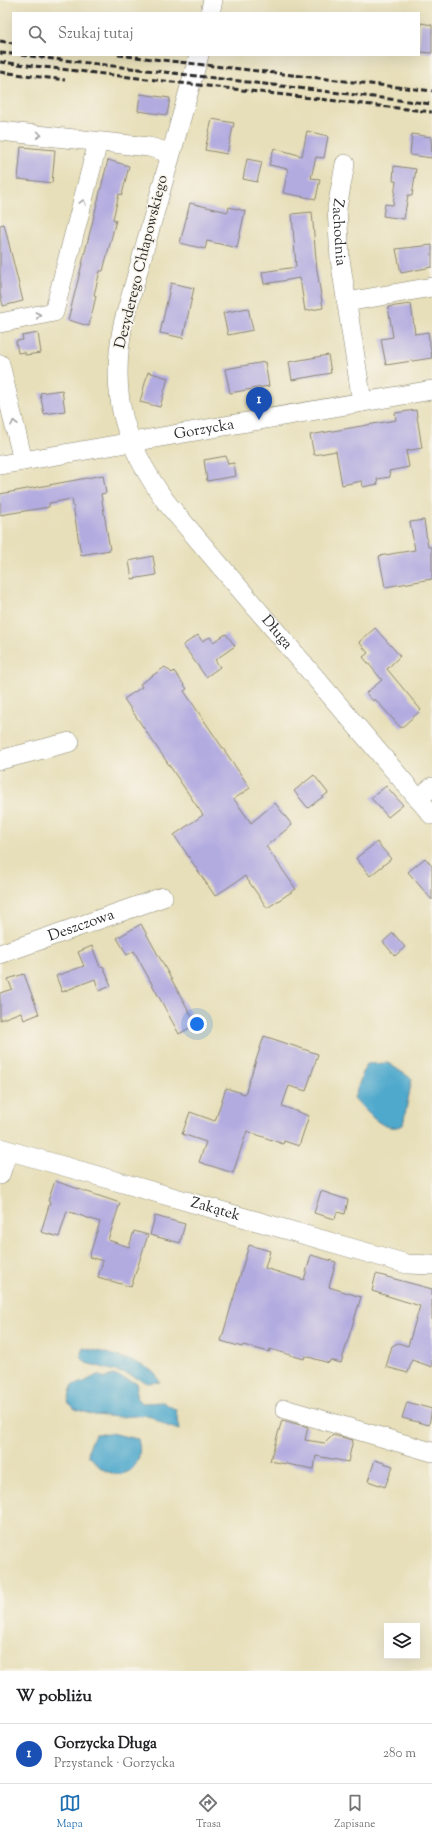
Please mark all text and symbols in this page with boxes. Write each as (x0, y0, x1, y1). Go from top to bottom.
search box (12, 12, 420, 56)
icon: search (26, 23, 48, 45)
text: Szukaj tutaj (58, 24, 133, 45)
one-way arrow (36, 130, 42, 139)
street label: Dezyderego Chłapowskiego (110, 173, 174, 351)
street label: Zachodnia (326, 197, 351, 267)
one-way arrow (78, 199, 87, 206)
one-way arrow (35, 311, 41, 320)
pin: 1 (246, 387, 272, 420)
street label: Gorzycka (172, 414, 236, 445)
one-way arrow (11, 420, 19, 426)
street label: Długa (256, 611, 297, 654)
street label: Deszczowa (45, 904, 117, 947)
your location (187, 1014, 207, 1034)
street label: Zakątek (188, 1192, 243, 1226)
map controls (384, 1623, 420, 1659)
button: layers (384, 1623, 420, 1659)
text: W pobliżu (16, 1685, 92, 1709)
text: Gorzycka Długa (54, 1734, 157, 1755)
text: 1 (27, 1745, 31, 1763)
text: 280 m (383, 1745, 416, 1763)
text: Przystanek · Gorzycka (54, 1755, 175, 1773)
tab: Mapa (57, 1792, 83, 1832)
tab: Trasa (196, 1792, 221, 1832)
tab: Zapisane (334, 1792, 375, 1832)

